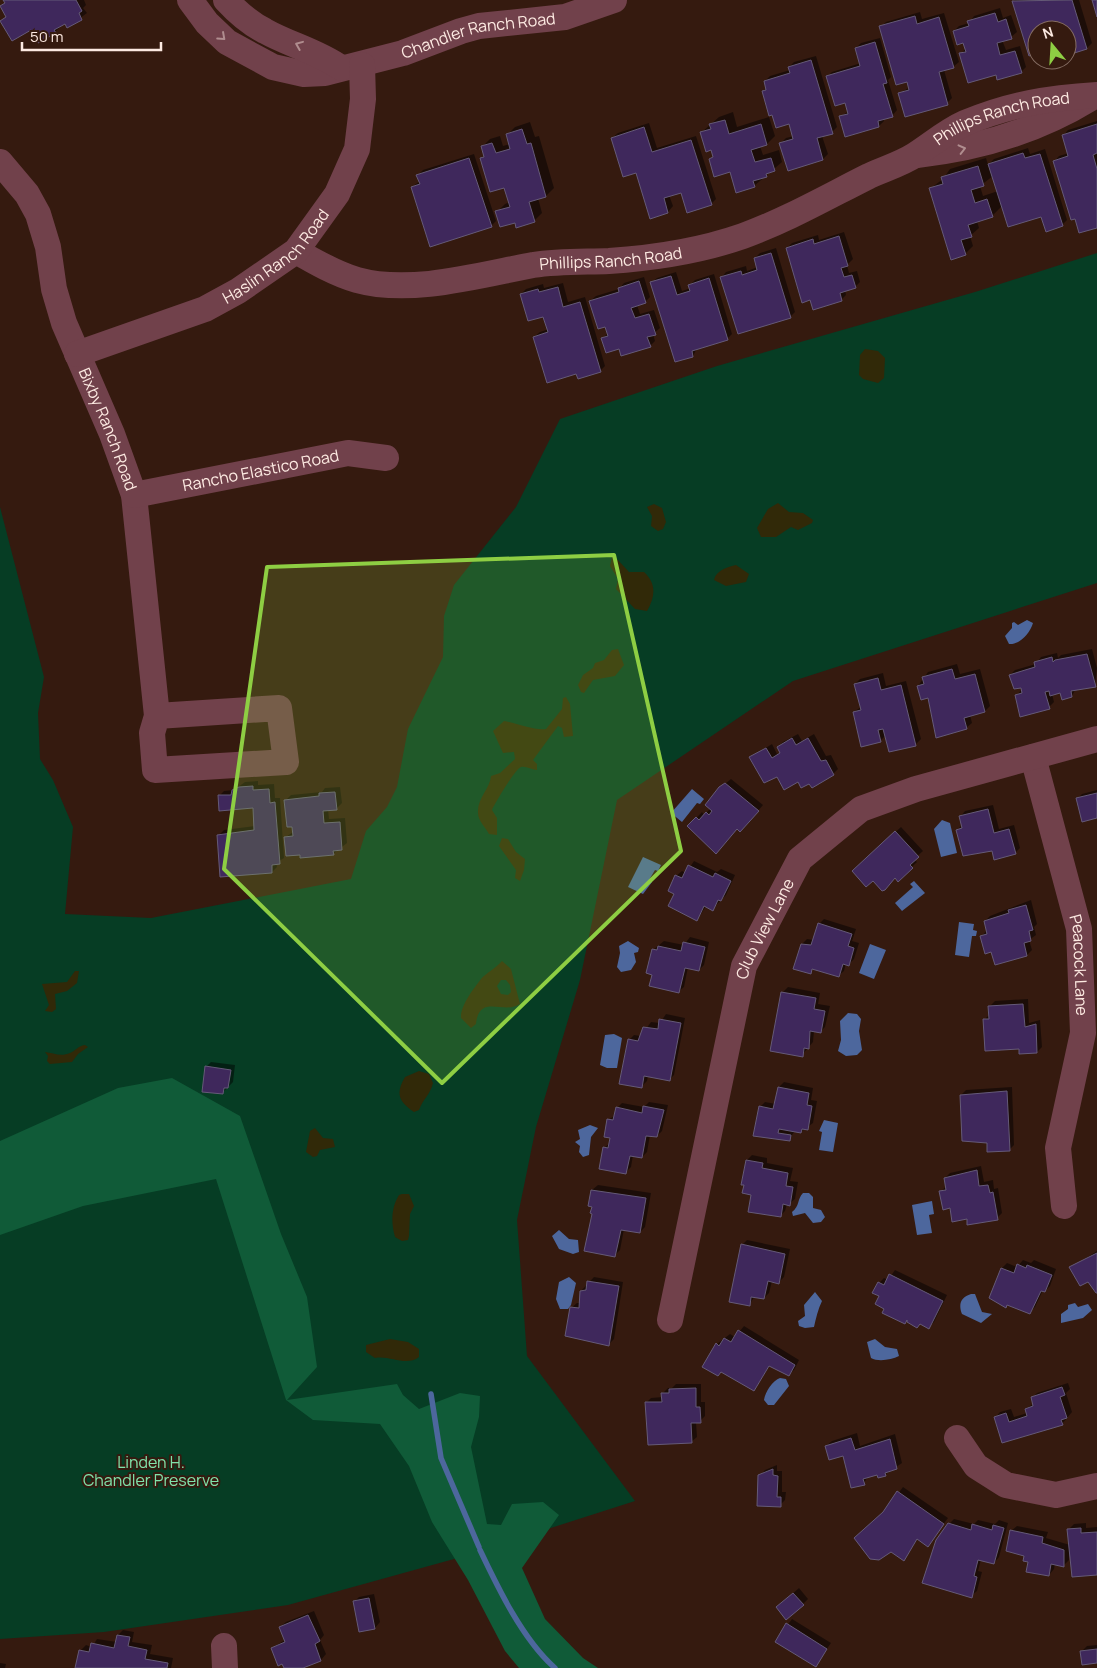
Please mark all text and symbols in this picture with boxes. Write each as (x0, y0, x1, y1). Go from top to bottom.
street label: Chandler Ranch Road (398, 7, 557, 64)
scale bar (22, 20, 161, 52)
north arrow (1027, 20, 1077, 70)
text: N (1040, 22, 1056, 43)
text: 50 m (30, 26, 64, 47)
one-way arrow (216, 31, 225, 40)
one-way arrow (295, 41, 303, 51)
street label: Phillips Ranch Road (929, 86, 1071, 150)
one-way arrow (958, 144, 967, 155)
street label: Haslin Ranch Road (218, 204, 334, 309)
street label: Phillips Ranch Road (538, 241, 684, 275)
street label: Bixby Ranch Road (74, 364, 142, 494)
street label: Rancho Elastico Road (180, 444, 341, 496)
street label: Club View Lane (731, 874, 799, 981)
street label: Peacock Lane (1065, 912, 1093, 1016)
park label: Linden H. Chandler Preserve (83, 1451, 219, 1491)

